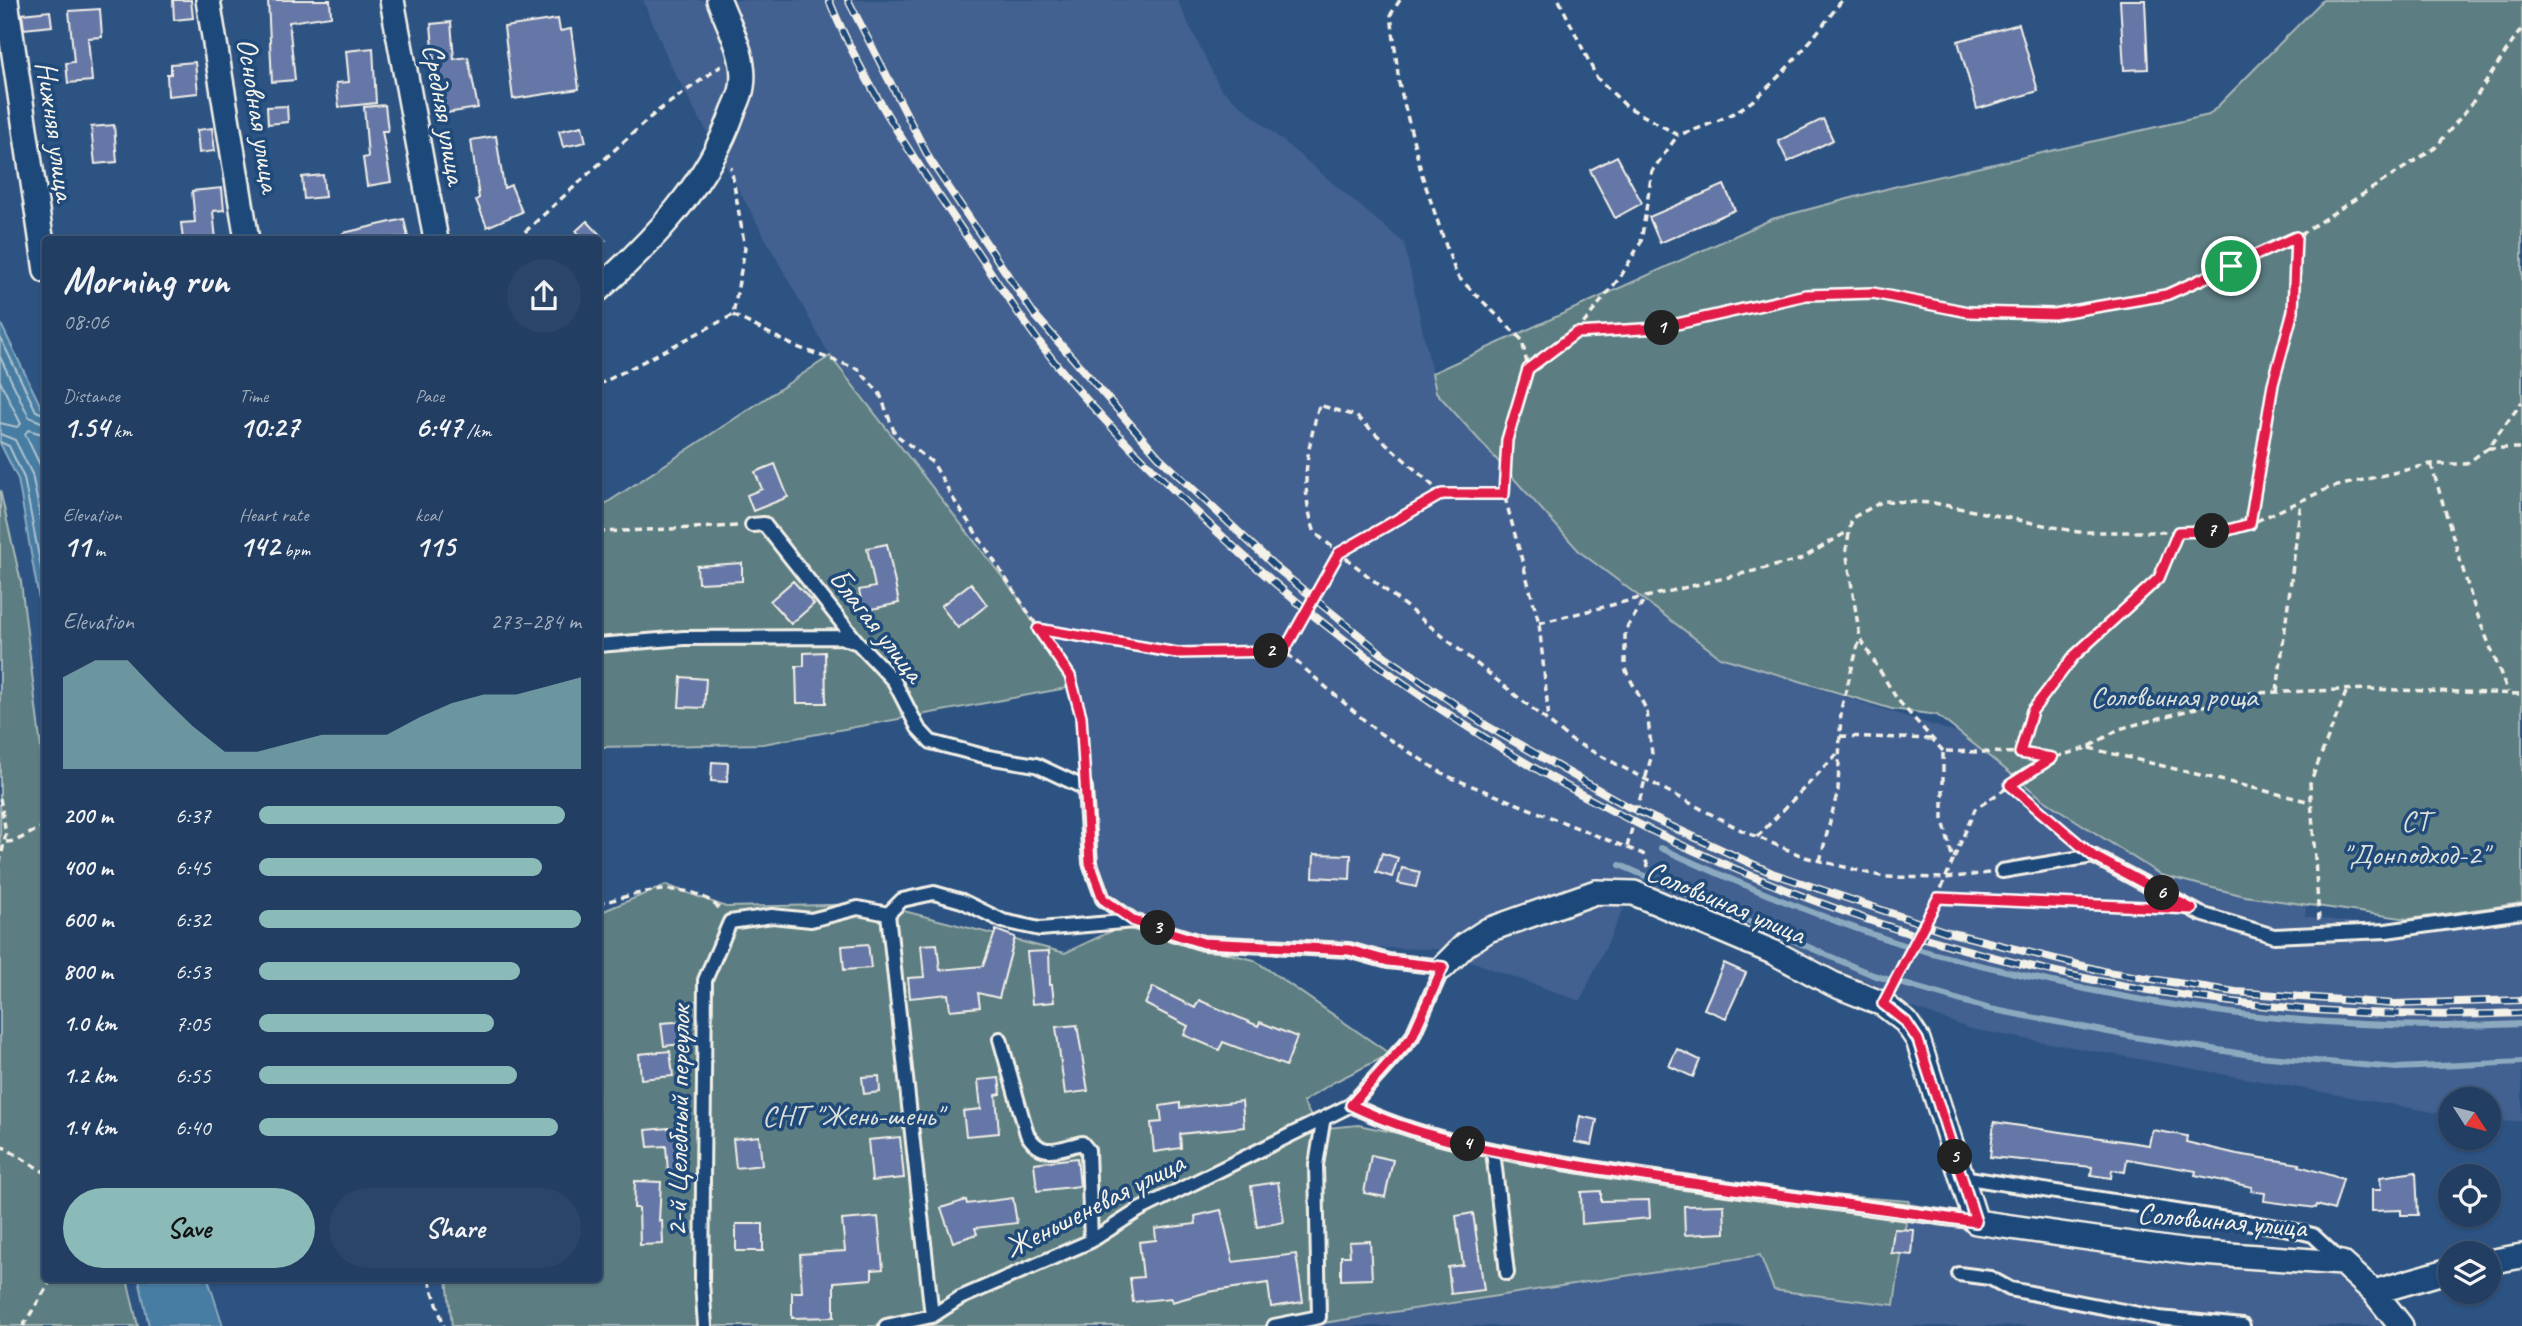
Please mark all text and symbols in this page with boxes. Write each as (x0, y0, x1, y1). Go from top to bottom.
street label: Основная улица (228, 35, 290, 198)
street label: Средняя улица (414, 41, 477, 190)
street label: Нижняя улица (27, 59, 85, 206)
pin (2201, 236, 2261, 296)
icon: arrive (2212, 247, 2250, 285)
text: Morning run (63, 257, 229, 304)
button: share (507, 259, 581, 333)
text: 08:06 (63, 307, 109, 336)
pin: 1 (1644, 310, 1680, 346)
text: 1 (1657, 315, 1666, 339)
text: Distance (63, 384, 120, 408)
text: Time (239, 384, 268, 408)
text: Pace (415, 384, 444, 408)
text: 1.54 (63, 408, 109, 446)
text: 10:27 (239, 408, 299, 446)
text: 6:47 (415, 408, 462, 446)
text: km (109, 419, 132, 443)
text: /km (462, 419, 491, 443)
text: Elevation (63, 503, 121, 527)
text: Heart rate (239, 503, 308, 527)
text: kcal (415, 503, 440, 527)
pin: 7 (2194, 514, 2230, 548)
text: 7 (2207, 518, 2216, 542)
text: 11 (63, 527, 90, 565)
text: 142 (239, 527, 280, 565)
text: 115 (415, 527, 455, 565)
text: m (90, 538, 105, 562)
text: bpm (280, 538, 310, 562)
street label: Благая улица (821, 560, 935, 692)
text: Elevation (63, 607, 134, 636)
text: 273–284 m (490, 607, 581, 636)
pin: 2 (1254, 634, 1288, 668)
text: 2 (1266, 638, 1275, 662)
park label: Соловьиная роща (2090, 677, 2260, 715)
text: 200 m (63, 801, 113, 830)
text: 6:37 (175, 801, 211, 830)
park label: СТ "Донподход-2" (2342, 801, 2494, 873)
street label: Соловьиная улица (1640, 851, 1813, 953)
text: 400 m (63, 853, 113, 882)
text: 6:45 (175, 853, 211, 882)
pin: 6 (2144, 876, 2180, 910)
text: 6 (2157, 880, 2166, 904)
text: 600 m (63, 905, 113, 934)
text: 6:32 (175, 905, 211, 934)
pin: 3 (1140, 911, 1176, 946)
text: 3 (1153, 915, 1162, 939)
text: 800 m (63, 957, 113, 986)
text: 6:53 (175, 957, 211, 986)
street label: 2-й Целебный переулок (657, 1002, 699, 1237)
text: 1.0 km (63, 1009, 117, 1038)
text: 7:05 (175, 1009, 211, 1038)
text: 1.2 km (63, 1061, 117, 1090)
text: 6:55 (175, 1061, 211, 1090)
north arrow (2438, 1087, 2501, 1150)
map controls (2438, 1087, 2501, 1304)
park label: СНТ "Жень-шень" (762, 1096, 948, 1134)
text: 1.4 km (63, 1113, 117, 1142)
text: 6:40 (175, 1113, 211, 1142)
pin: 4 (1450, 1126, 1486, 1162)
text: 4 (1463, 1131, 1472, 1155)
pin: 5 (1938, 1140, 1972, 1174)
street label: Женьшеневая улица (998, 1142, 1192, 1267)
text: 5 (1950, 1144, 1959, 1168)
button: locate (2438, 1164, 2501, 1227)
button: Save (63, 1188, 315, 1268)
button: Share (329, 1188, 581, 1268)
street label: Соловьиная улица (2136, 1194, 2310, 1246)
button: layers (2438, 1241, 2501, 1304)

